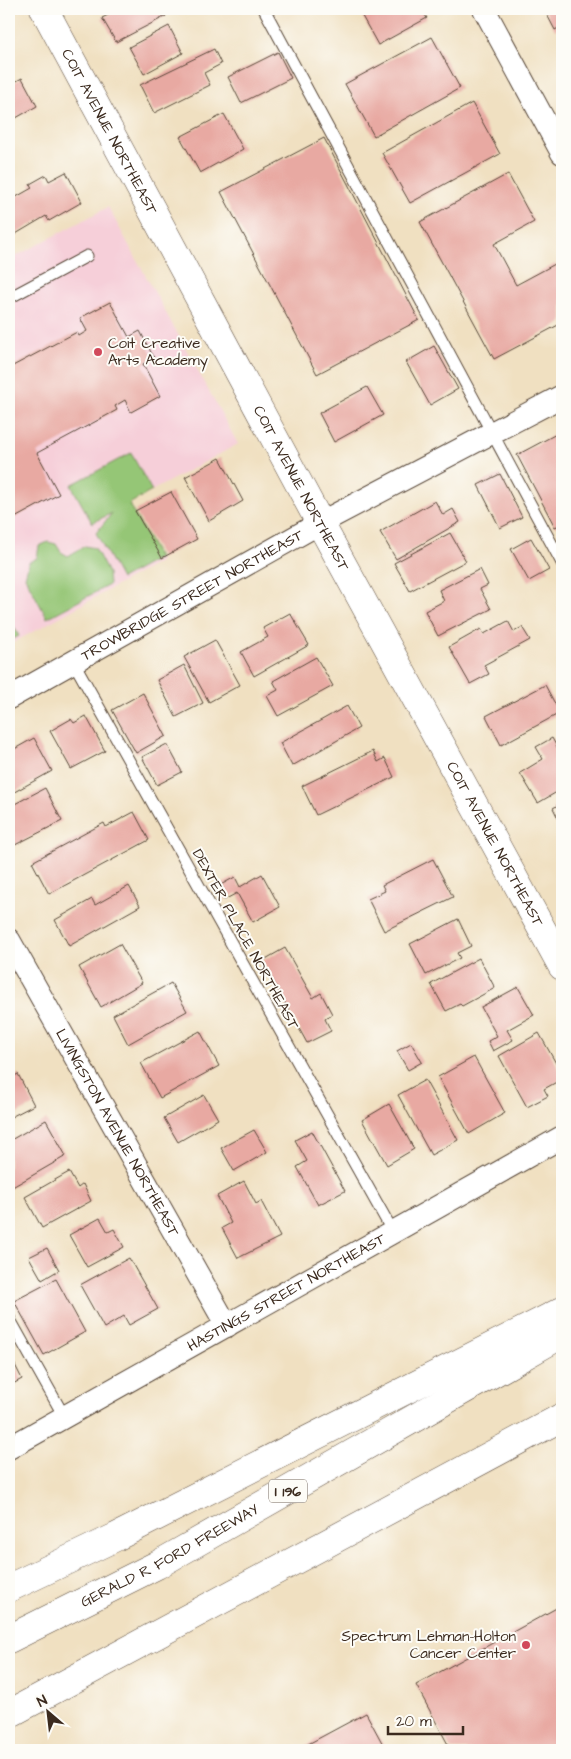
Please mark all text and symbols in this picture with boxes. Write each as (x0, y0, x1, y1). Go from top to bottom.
street label: COIT AVENUE NORTHEAST (56, 45, 163, 219)
place label: Coit Creative Arts Academy (108, 333, 208, 372)
marker: Coit Creative Arts Academy (92, 346, 104, 358)
street label: COIT AVENUE NORTHEAST (248, 402, 355, 575)
street label: TROWBRIDGE STREET NORTHEAST (77, 524, 308, 666)
street label: COIT AVENUE NORTHEAST (441, 758, 549, 931)
street label: DEXTER PLACE NORTHEAST (187, 845, 304, 1034)
street label: LIVINGSTON AVENUE NORTHEAST (50, 1025, 185, 1241)
street label: HASTINGS STREET NORTHEAST (183, 1228, 390, 1357)
road number: I 196 (269, 1480, 307, 1502)
street label: GERALD R FORD FREEWAY (77, 1499, 263, 1613)
place label: Spectrum Lehman-Holton Cancer Center (341, 1626, 516, 1664)
marker: Spectrum Lehman-Holton Cancer Center (520, 1639, 532, 1651)
north arrow (22, 1686, 72, 1736)
text: N (34, 1690, 51, 1712)
scale bar (388, 1704, 464, 1736)
text: 20 m (396, 1711, 432, 1732)

